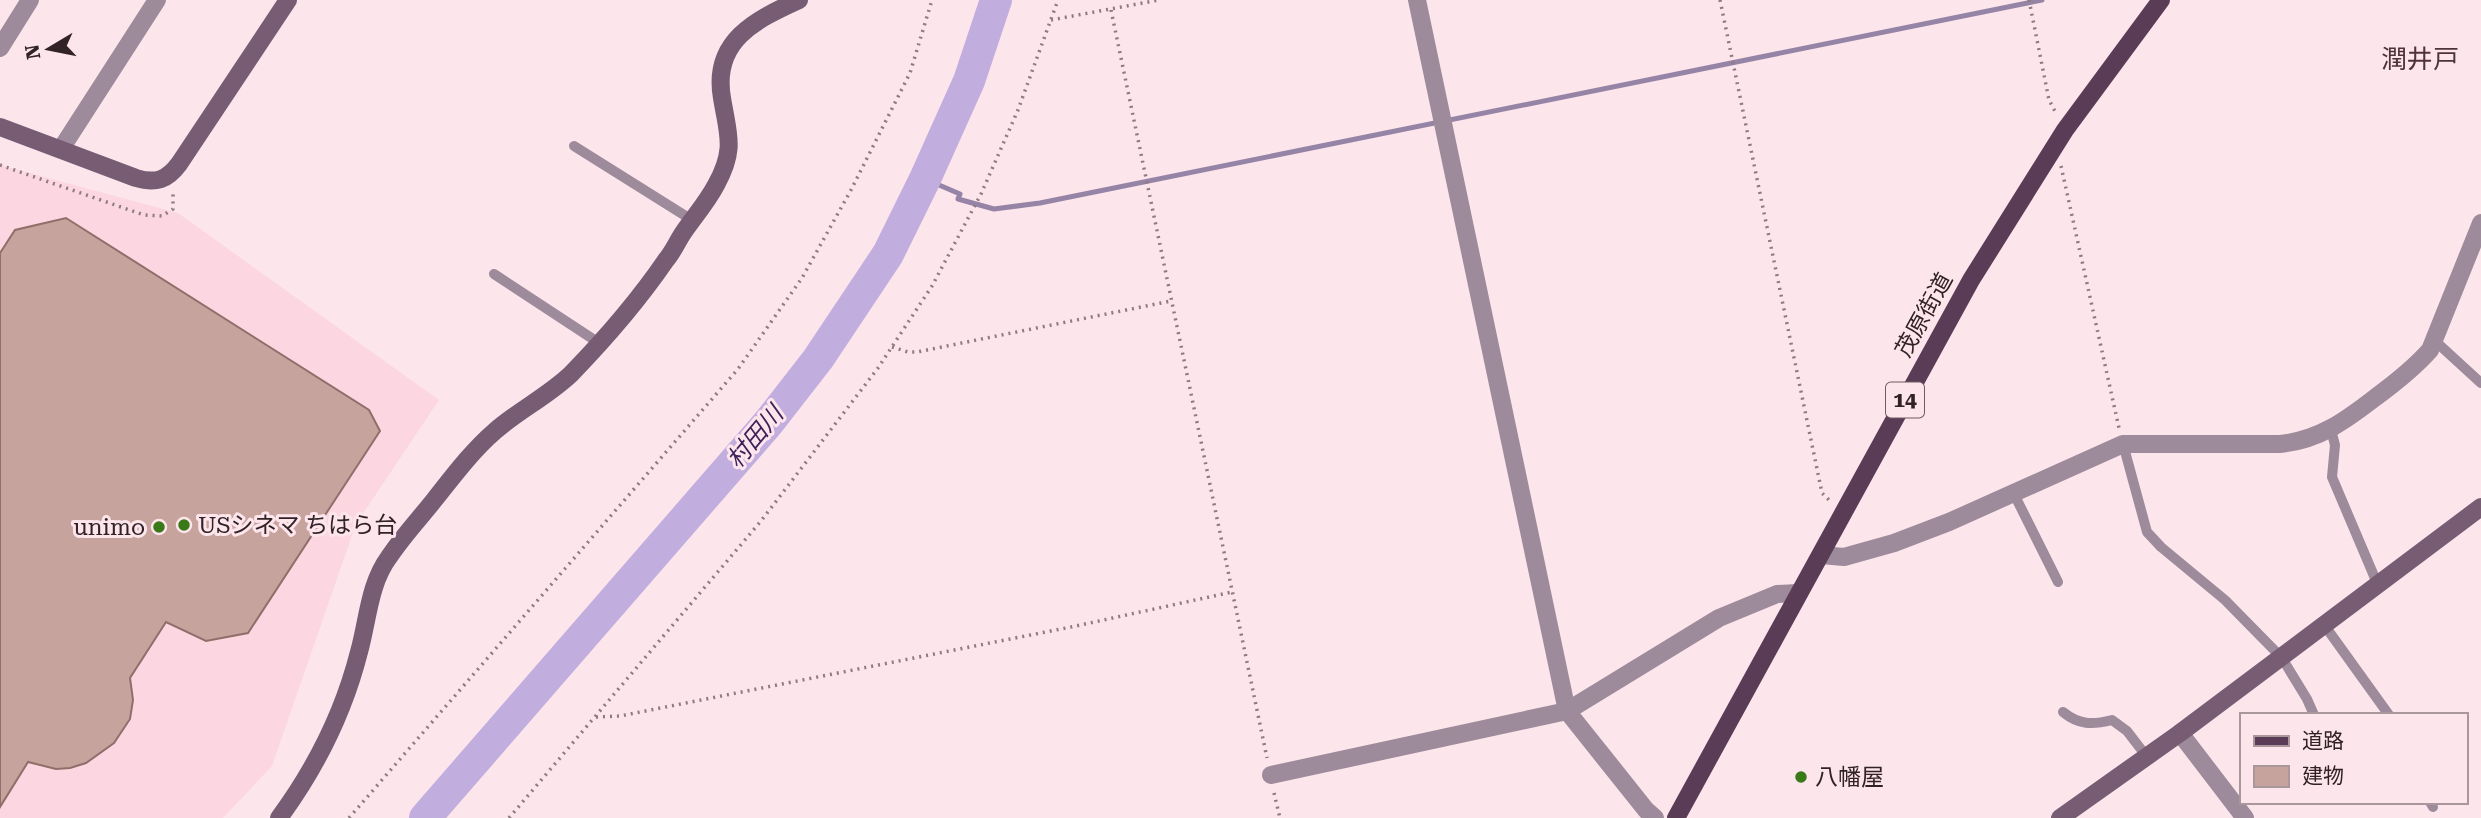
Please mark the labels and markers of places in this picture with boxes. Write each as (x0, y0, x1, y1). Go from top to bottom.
place label: USシネマ ちはら台 (198, 512, 397, 539)
place label: unimo (73, 514, 145, 541)
marker: USシネマ ちはら台 (176, 517, 192, 533)
marker: unimo (151, 519, 167, 535)
place label: 八幡屋 (1815, 764, 1884, 791)
marker: 八幡屋 (1793, 769, 1809, 785)

